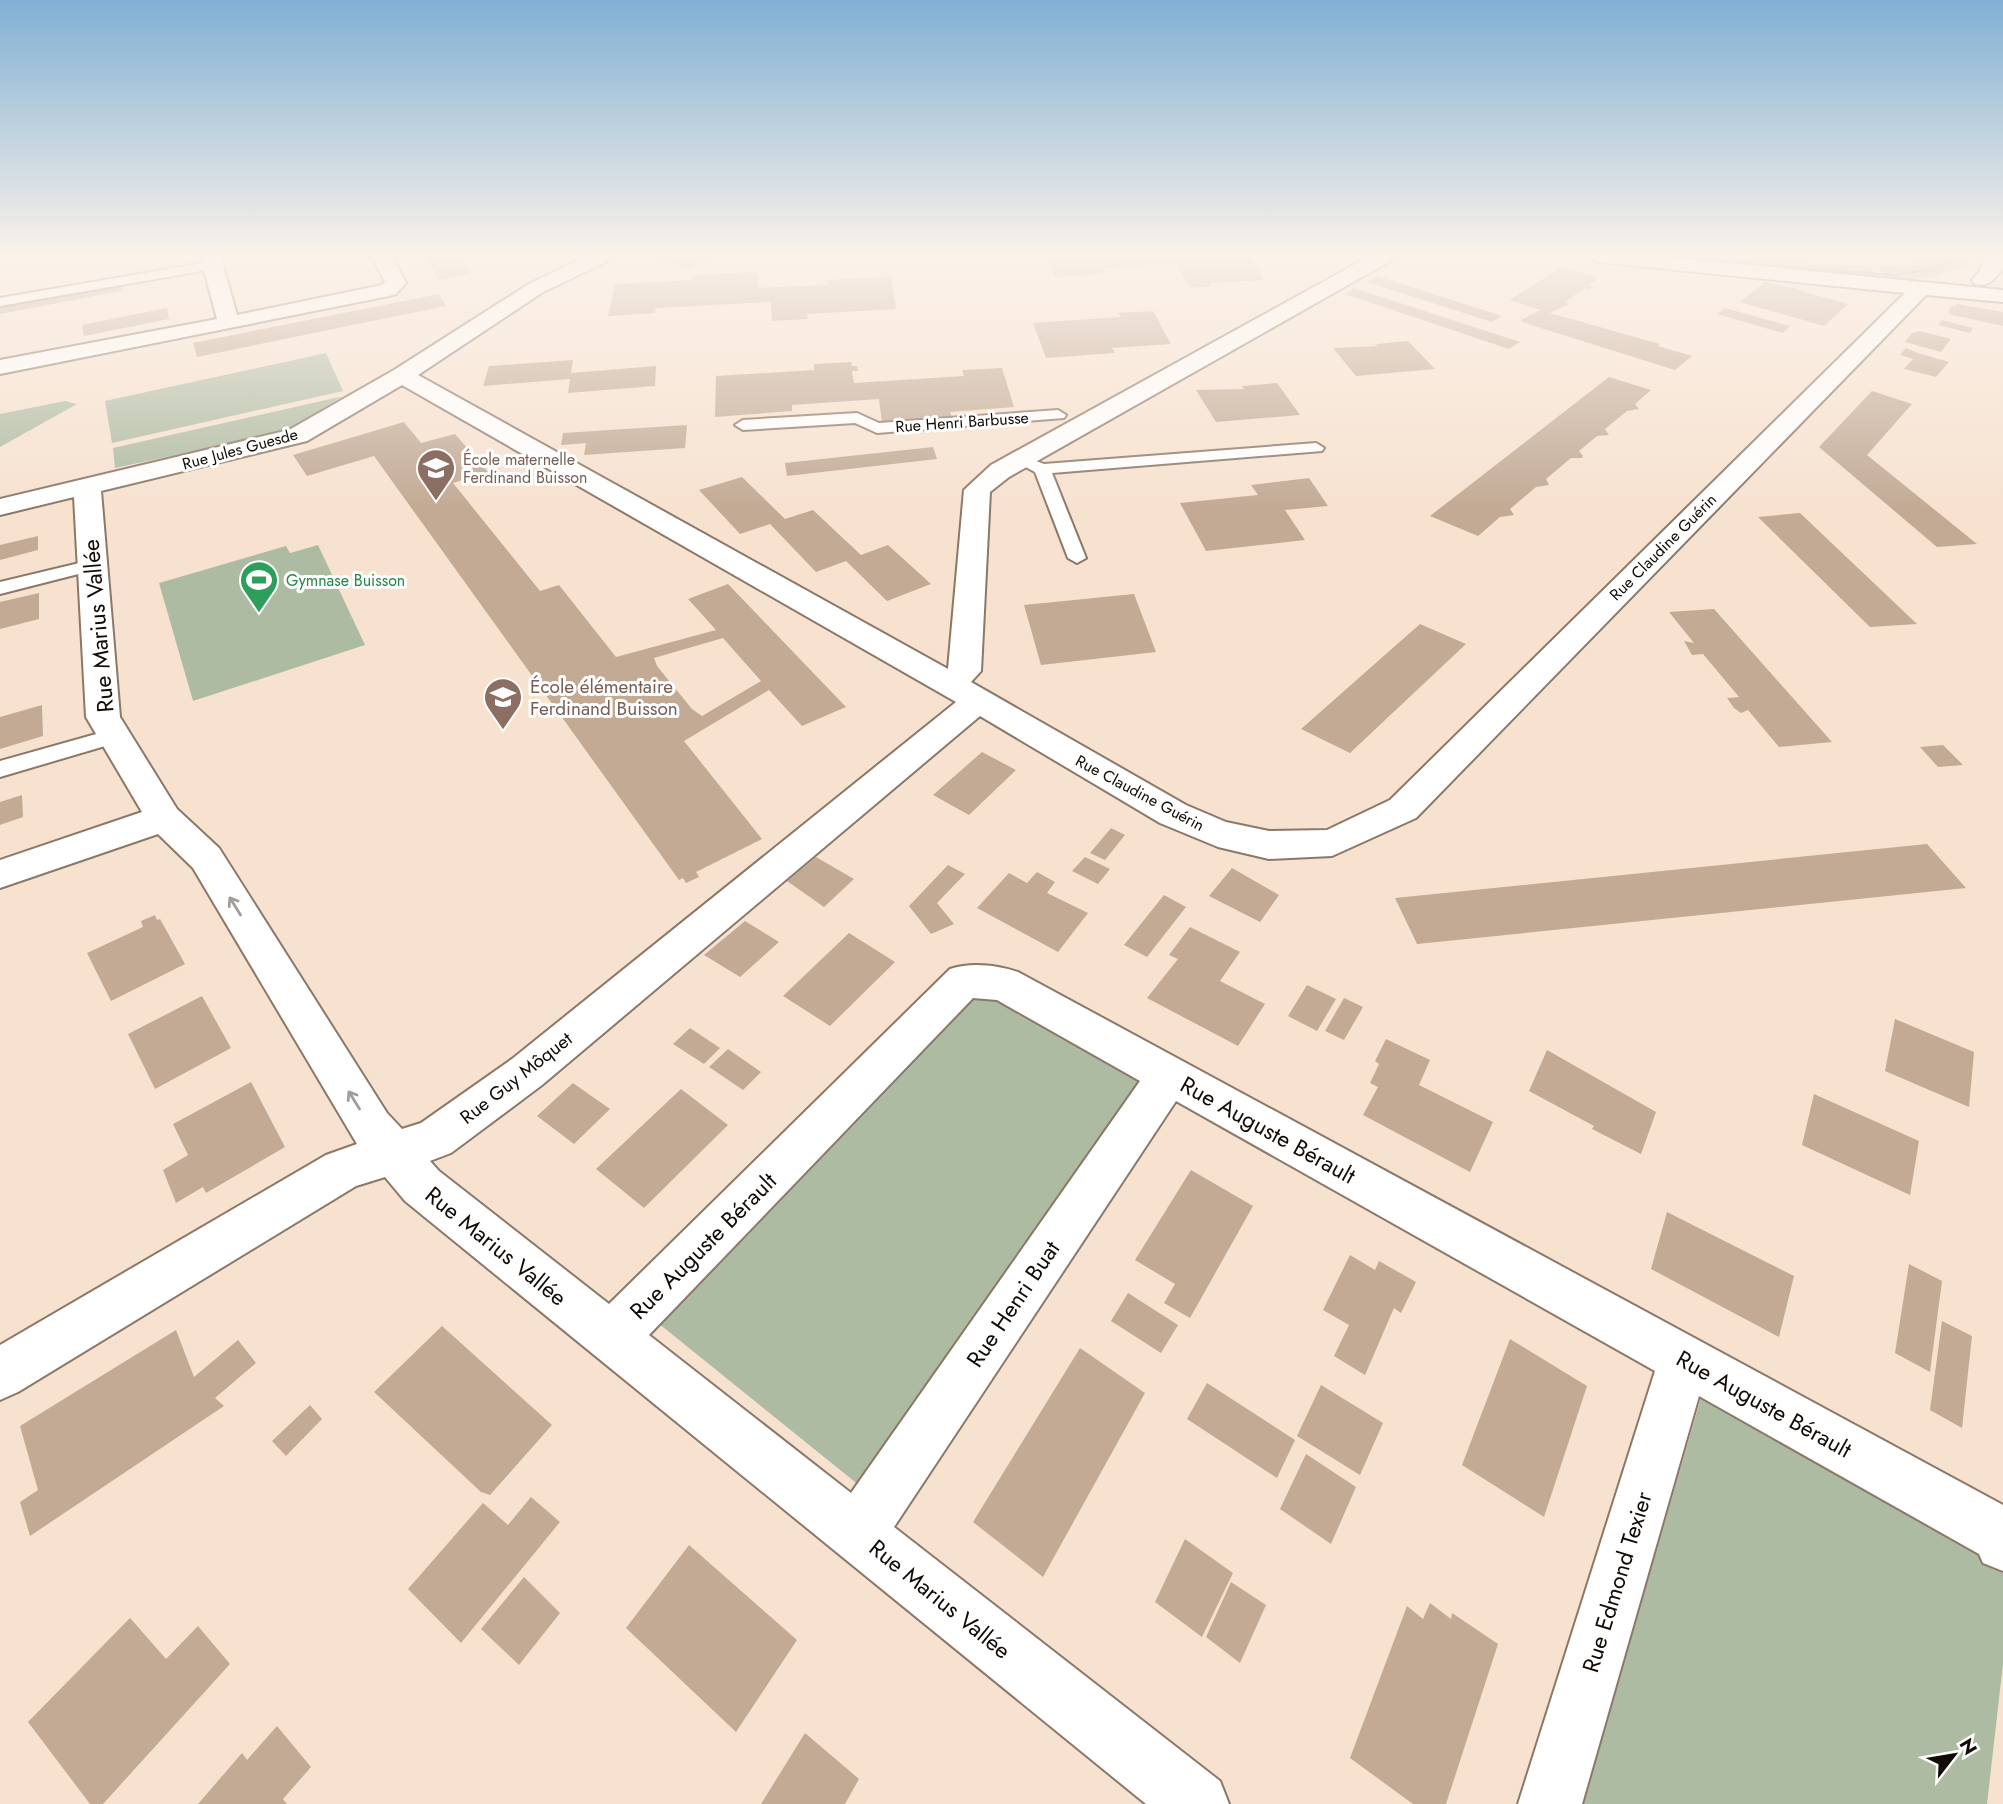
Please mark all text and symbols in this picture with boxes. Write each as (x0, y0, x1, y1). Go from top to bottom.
street label: Rue Henri Barbusse (895, 406, 1029, 438)
street label: Rue Jules Guesde (180, 423, 300, 475)
school or university icon: École maternelle Ferdinand Buisson (415, 447, 457, 502)
place label: École maternelle Ferdinand Buisson (463, 448, 587, 489)
street label: Rue Claudine Guérin (1604, 488, 1722, 606)
street label: Rue Marius Vallée (73, 538, 123, 714)
sports icon: Gymnase Buisson (238, 559, 280, 614)
place label: Gymnase Buisson (286, 569, 405, 592)
place label: École élémentaire Ferdinand Buisson (530, 673, 678, 722)
school or university icon: École élémentaire Ferdinand Buisson (482, 676, 524, 731)
street label: Rue Claudine Guérin (1071, 749, 1209, 837)
one-way arrow (228, 896, 242, 916)
street label: Rue Guy Môquet (454, 1025, 578, 1130)
street label: Rue Auguste Bérault (1174, 1068, 1362, 1193)
one-way arrow (347, 1090, 361, 1110)
street label: Rue Auguste Bérault (622, 1164, 785, 1327)
street label: Rue Marius Vallée (418, 1178, 574, 1314)
street label: Rue Henri Buat (958, 1233, 1068, 1374)
street label: Rue Auguste Bérault (1670, 1342, 1858, 1467)
street label: Rue Edmond Texier (1573, 1487, 1661, 1677)
street label: Rue Marius Vallée (862, 1531, 1018, 1667)
north arrow (1919, 1720, 1989, 1790)
text: N (1953, 1733, 1984, 1760)

